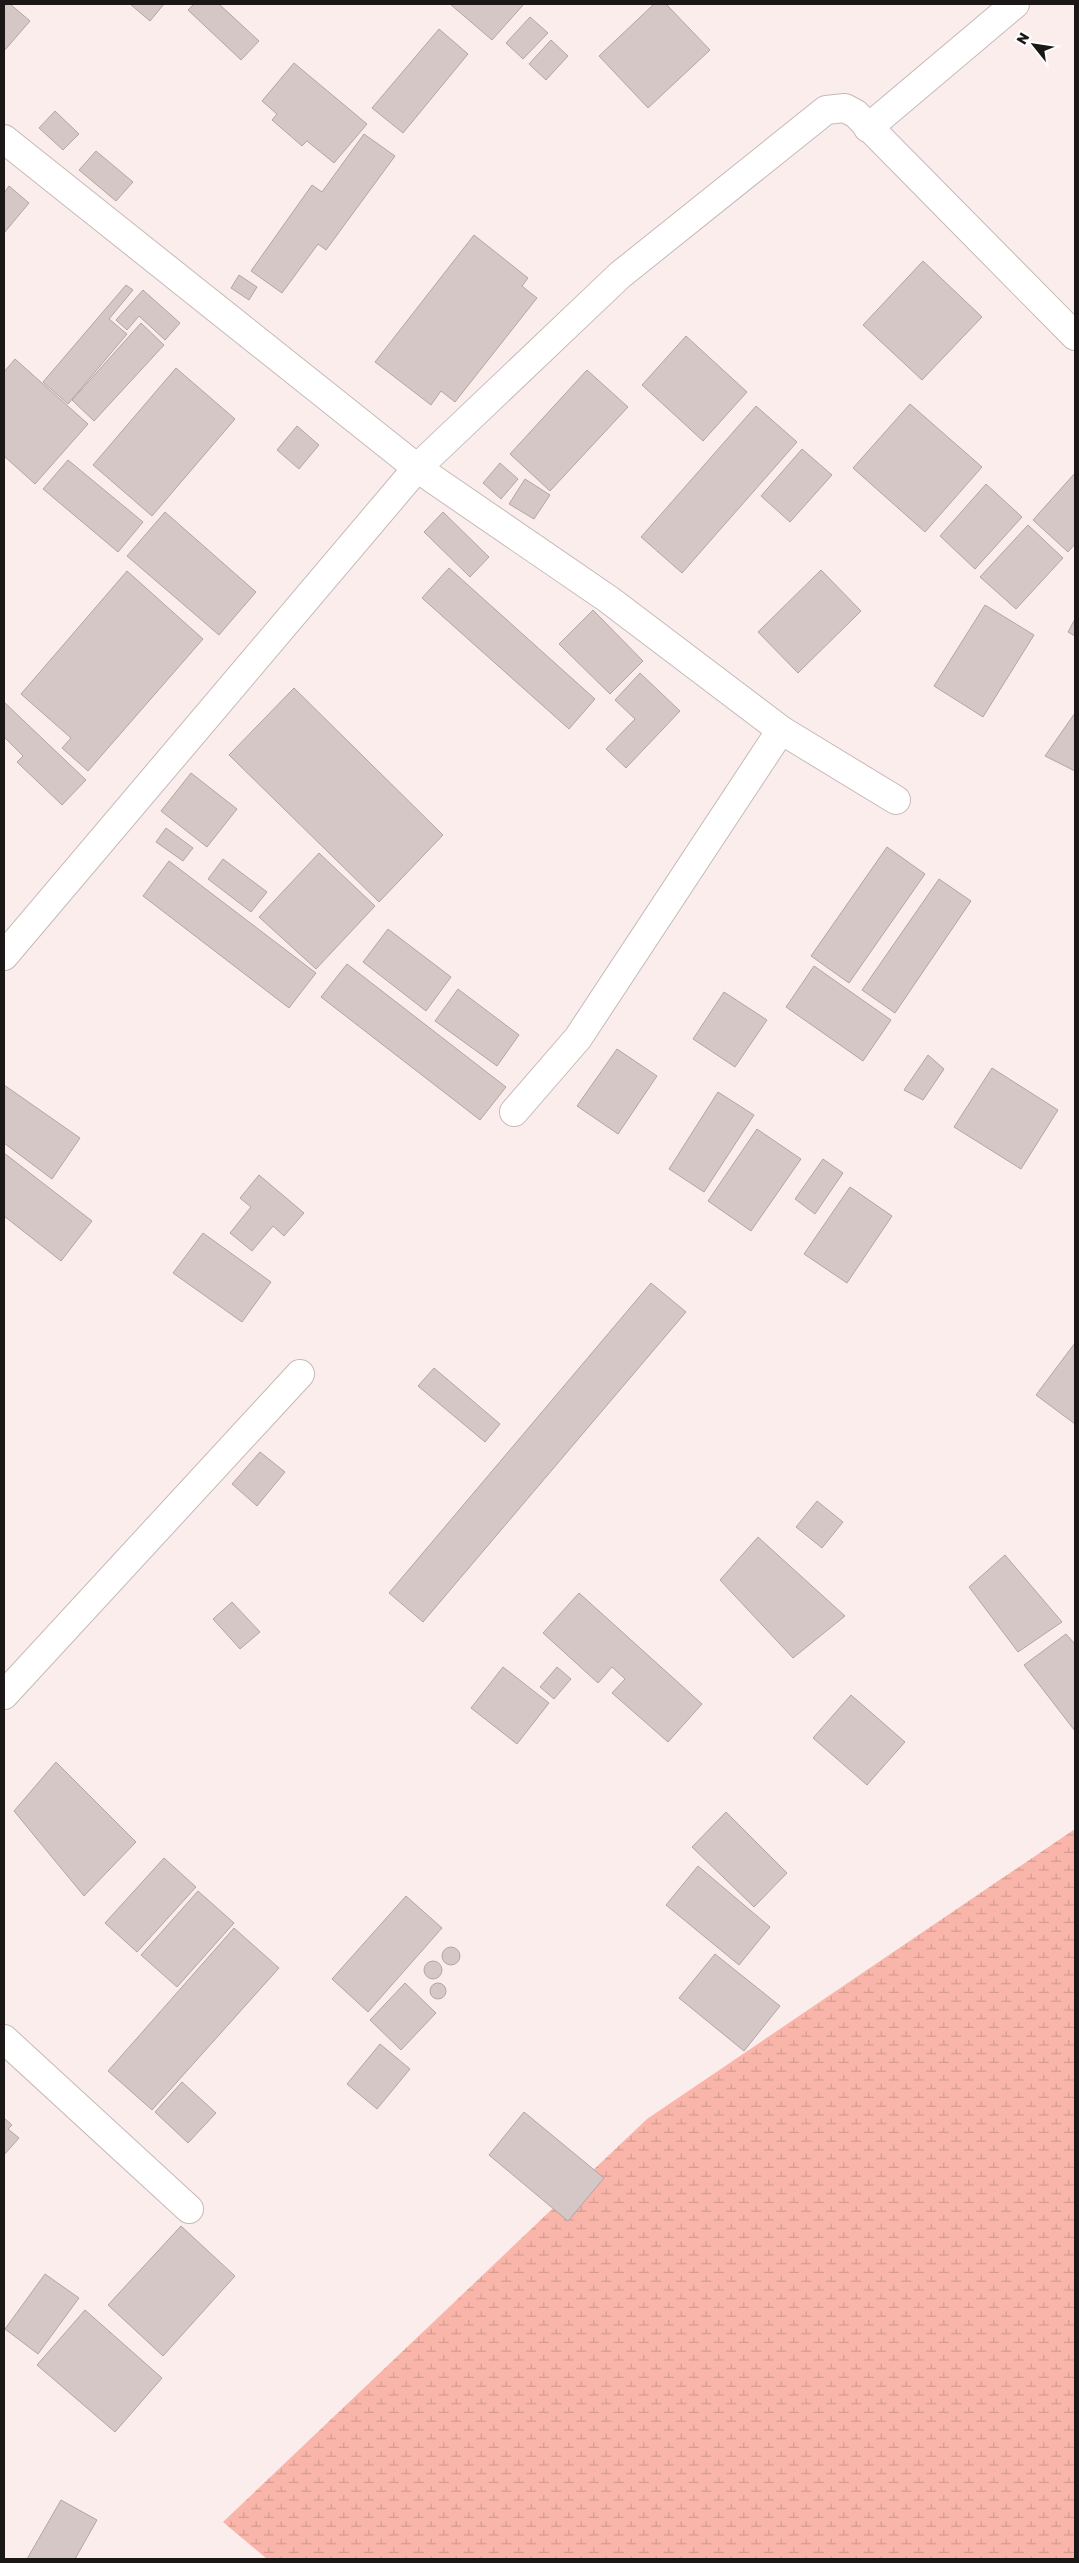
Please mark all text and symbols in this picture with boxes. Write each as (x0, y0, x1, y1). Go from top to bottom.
north arrow (1009, 20, 1059, 70)
text: N (1012, 29, 1032, 47)

